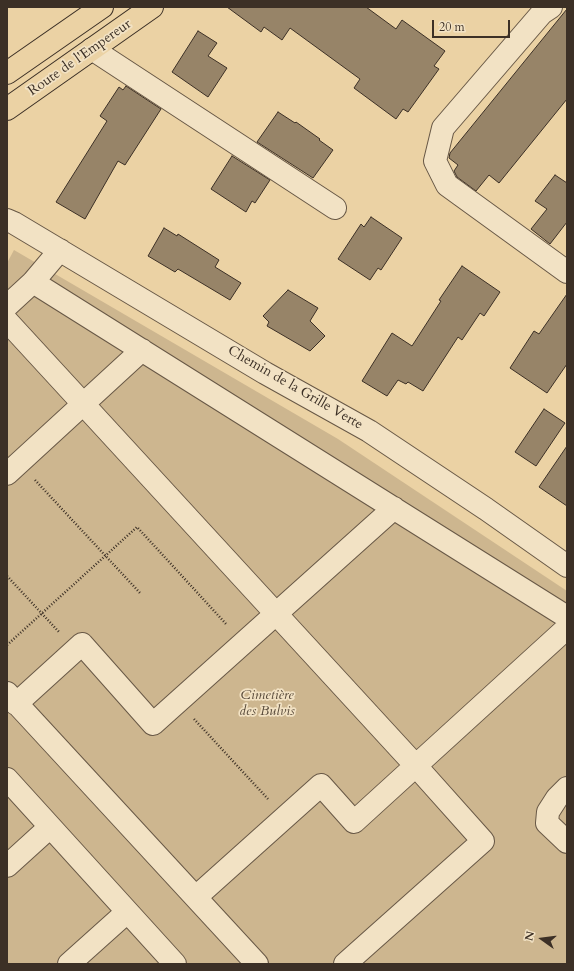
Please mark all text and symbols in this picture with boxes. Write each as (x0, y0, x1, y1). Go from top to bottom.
scale bar (434, 12, 512, 38)
street label: Route de l'Empereur (25, 16, 135, 100)
text: 20 m (439, 19, 465, 35)
street label: Chemin de la Grille Verte (225, 342, 365, 434)
park label: Cimetière des Bulvis (239, 688, 295, 720)
north arrow (522, 919, 562, 959)
text: N (521, 930, 538, 942)

